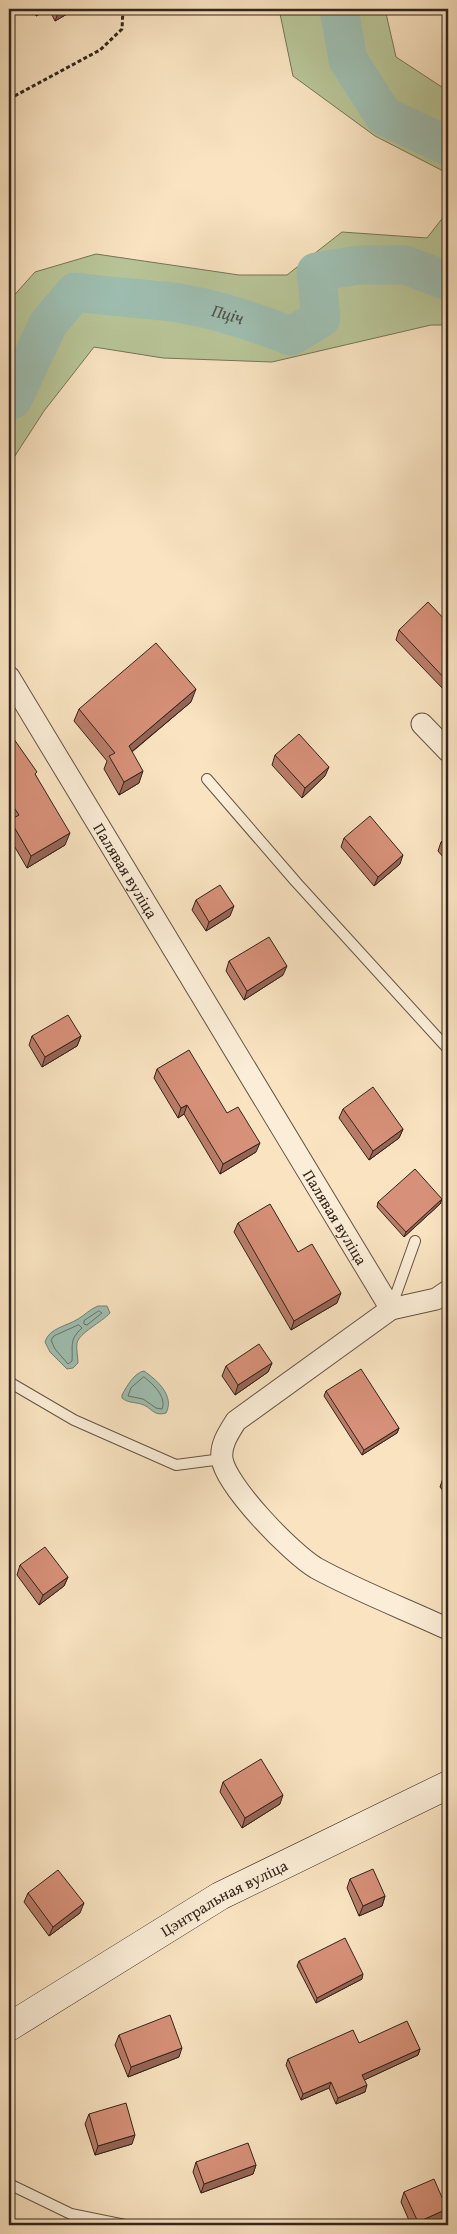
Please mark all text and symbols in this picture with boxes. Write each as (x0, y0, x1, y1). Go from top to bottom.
water label: Пціч (209, 296, 248, 331)
street label: Палявая вуліца (88, 818, 164, 923)
street label: Палявая вуліца (297, 1165, 374, 1270)
street label: Цэнтральная вуліца (156, 1853, 292, 1942)

